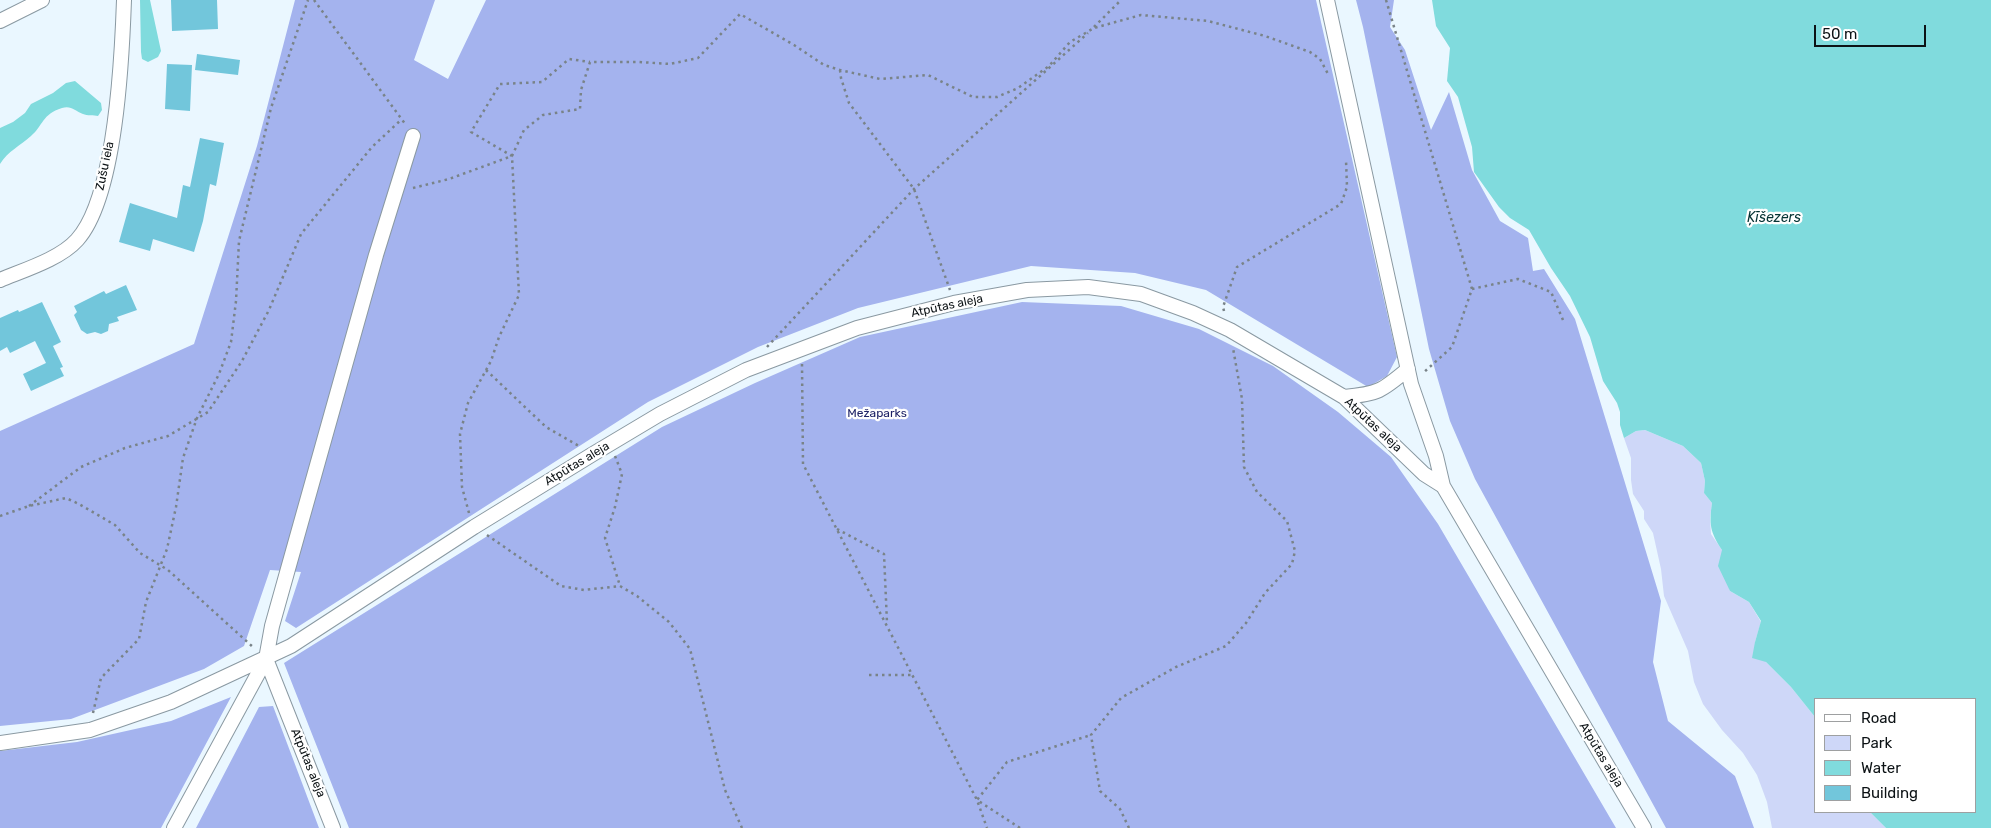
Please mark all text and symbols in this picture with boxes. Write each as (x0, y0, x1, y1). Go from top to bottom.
scale bar (1816, 15, 1928, 47)
text: 50 m (1822, 25, 1857, 43)
street label: Zušu iela (93, 140, 117, 192)
water label: Ķīšezers (1747, 210, 1801, 226)
street label: Atpūtas aleja (910, 291, 984, 321)
street label: Atpūtas aleja (1341, 395, 1405, 455)
park label: Mežaparks (847, 407, 907, 421)
street label: Atpūtas aleja (542, 439, 612, 489)
legend (1814, 698, 1976, 813)
text: Road (1861, 709, 1897, 727)
street label: Atpūtas aleja (1576, 720, 1626, 790)
street label: Atpūtas aleja (288, 726, 328, 800)
text: Park (1861, 734, 1892, 752)
text: Water (1861, 759, 1901, 777)
text: Building (1861, 784, 1918, 802)

